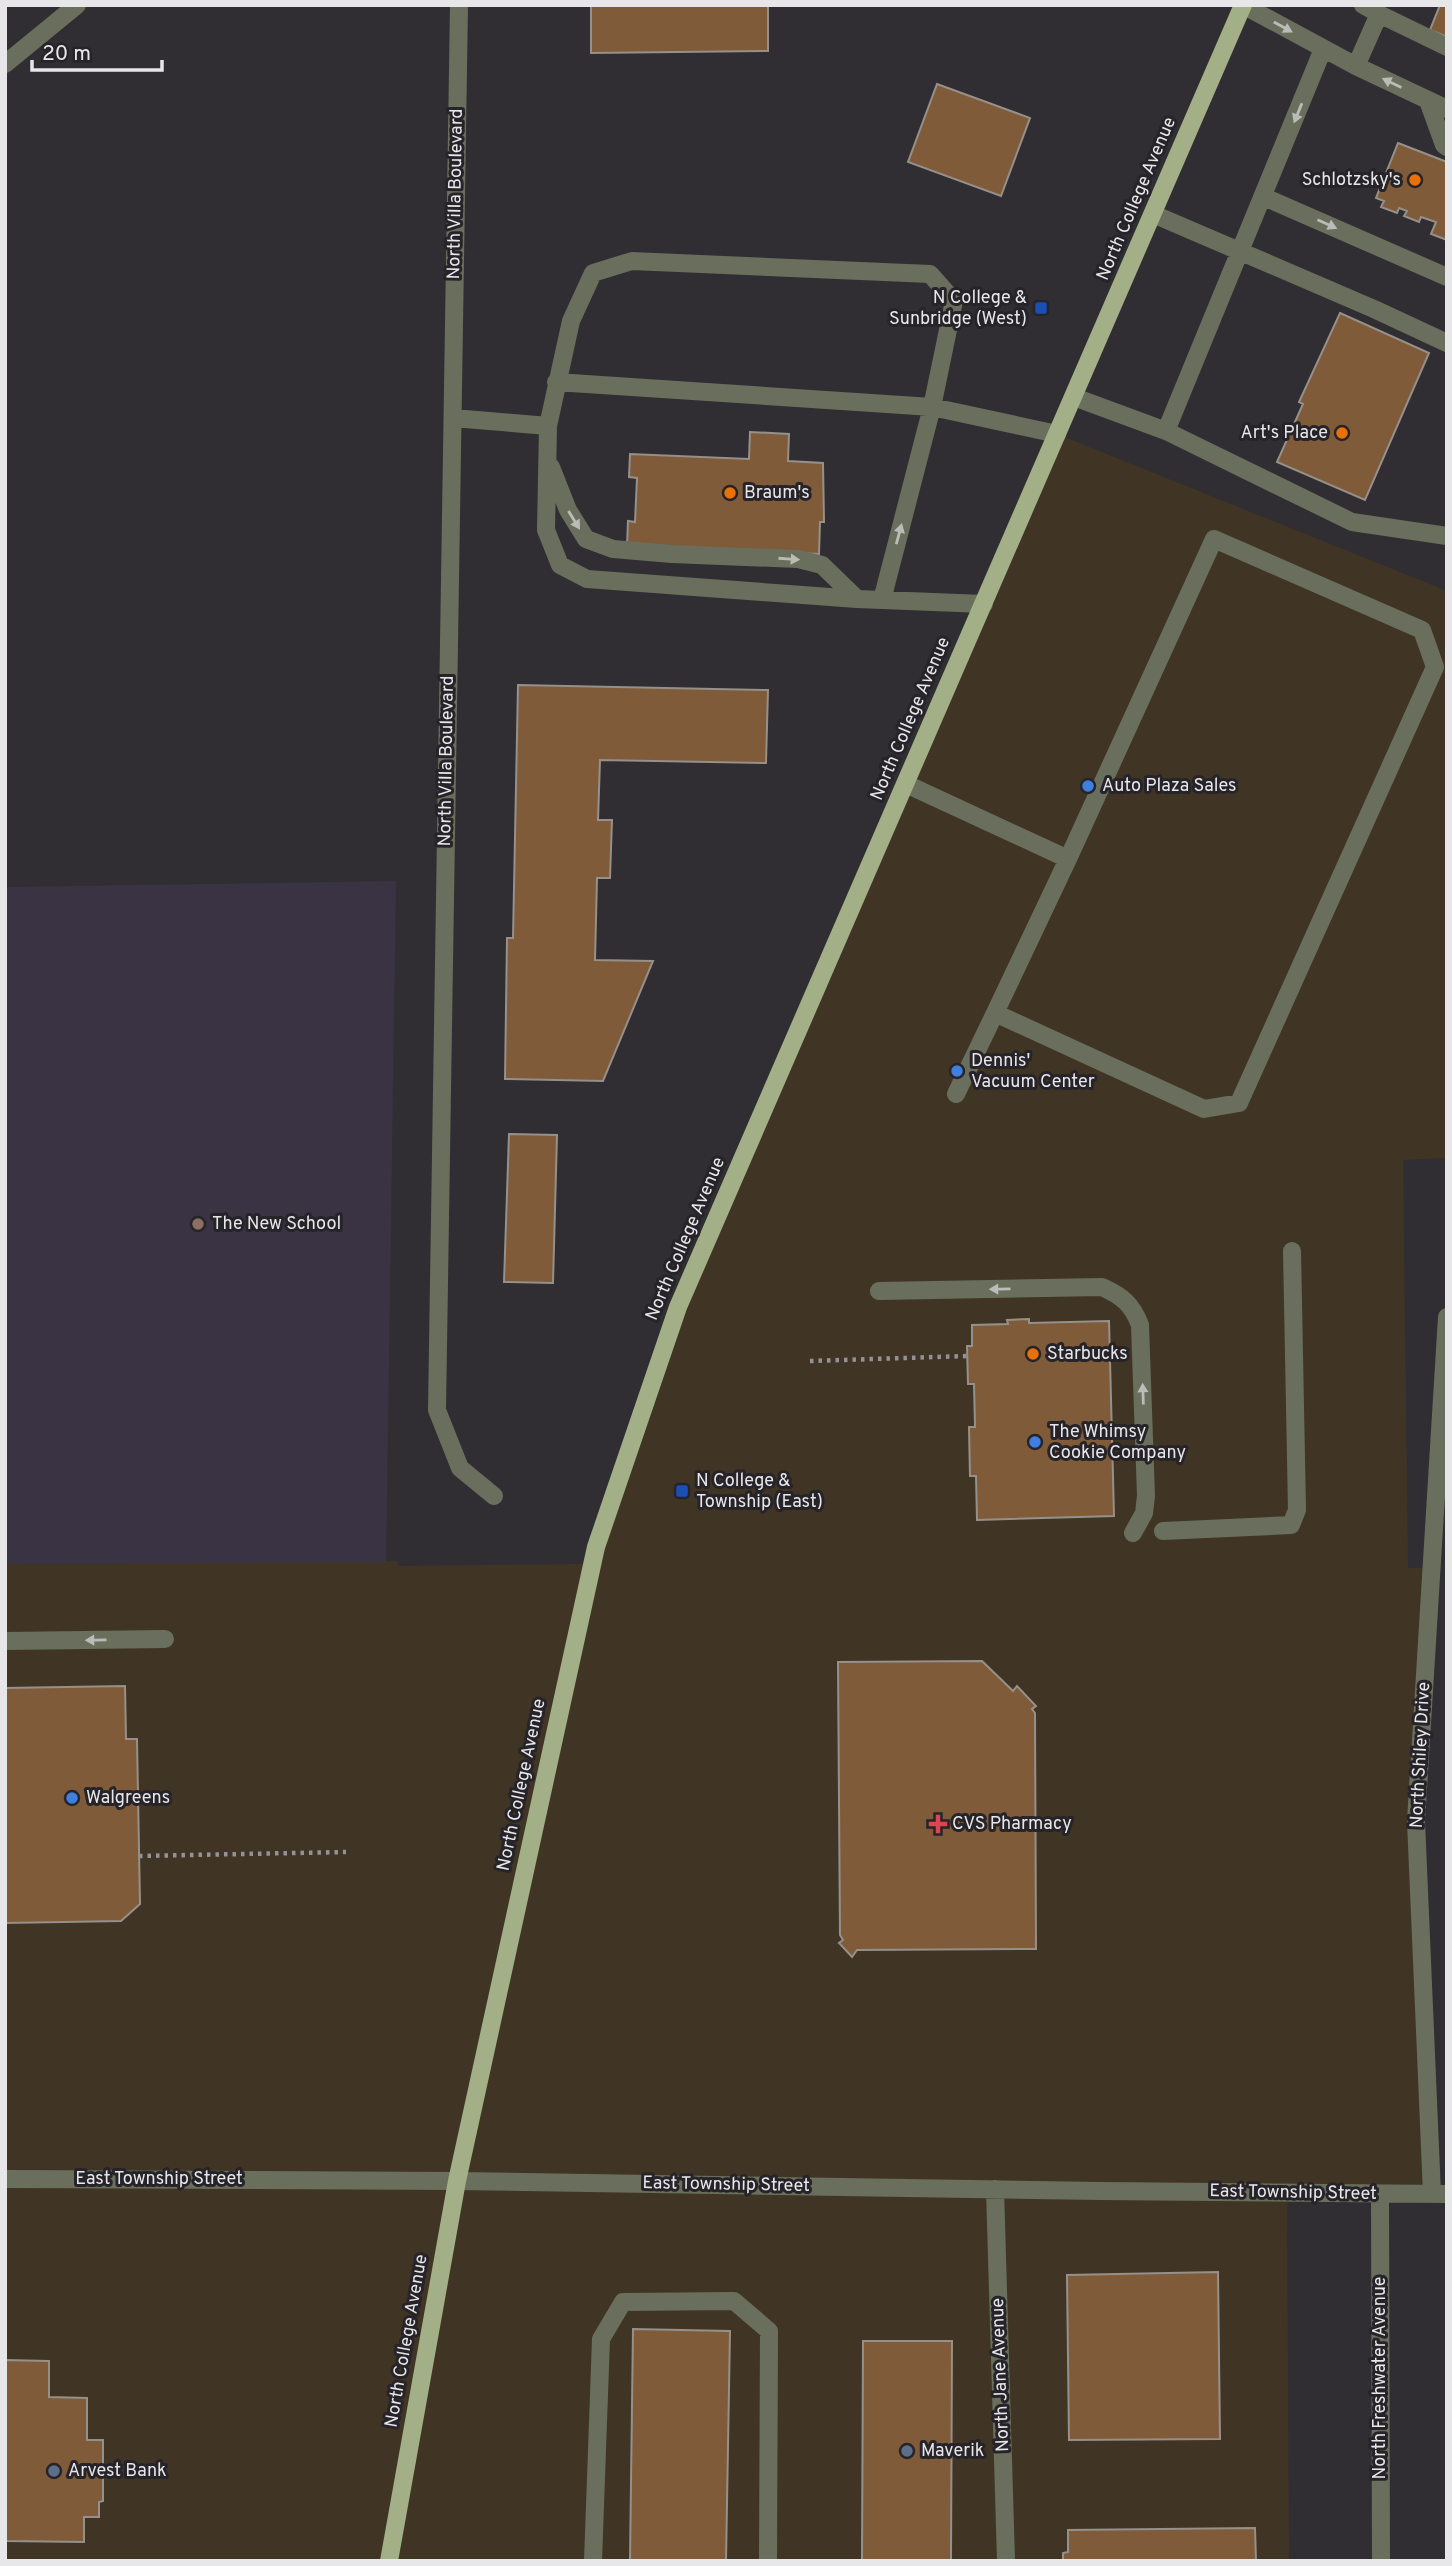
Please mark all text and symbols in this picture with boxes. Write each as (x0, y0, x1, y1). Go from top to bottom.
one-way arrow (1274, 21, 1293, 33)
scale bar (32, 28, 161, 72)
text: 20 m (42, 41, 91, 68)
one-way arrow (1382, 78, 1402, 89)
one-way arrow (1292, 102, 1303, 123)
street label: North Villa Boulevard (443, 108, 469, 280)
street label: North College Avenue (1092, 114, 1182, 284)
place label: Schlotzsky's (1302, 169, 1401, 192)
marker: Schlotzsky's (1407, 172, 1423, 188)
one-way arrow (1316, 219, 1337, 230)
place label: N College & Sunbridge (West) (889, 287, 1027, 331)
marker: N College & Sunbridge (West) (1033, 300, 1049, 316)
place label: Art's Place (1241, 422, 1328, 445)
marker: Art's Place (1334, 425, 1350, 441)
place label: Braum's (744, 482, 810, 505)
marker: Braum's (722, 485, 738, 501)
one-way arrow (568, 510, 581, 530)
one-way arrow (894, 523, 905, 545)
one-way arrow (778, 554, 800, 565)
street label: North College Avenue (866, 634, 956, 804)
street label: North Villa Boulevard (434, 675, 460, 847)
place label: Auto Plaza Sales (1102, 775, 1236, 798)
marker: Auto Plaza Sales (1080, 778, 1096, 794)
place label: Dennis' Vacuum Center (971, 1050, 1095, 1094)
marker: Dennis' Vacuum Center (949, 1063, 965, 1079)
street label: North College Avenue (641, 1154, 731, 1324)
place label: The New School (212, 1213, 341, 1236)
marker: The New School (190, 1216, 206, 1232)
one-way arrow (989, 1283, 1011, 1295)
place label: Starbucks (1047, 1343, 1128, 1366)
marker: Starbucks (1025, 1346, 1041, 1362)
one-way arrow (1137, 1383, 1148, 1405)
place label: The Whimsy Cookie Company (1049, 1421, 1186, 1465)
marker: The Whimsy Cookie Company (1027, 1434, 1043, 1450)
place label: N College & Township (East) (696, 1470, 823, 1514)
marker: N College & Township (East) (674, 1483, 690, 1499)
one-way arrow (85, 1634, 107, 1646)
street label: North Shiley Drive (1406, 1681, 1436, 1829)
street label: North College Avenue (493, 1697, 551, 1873)
place label: Walgreens (86, 1787, 170, 1810)
marker: Walgreens (64, 1790, 80, 1806)
place label: CVS Pharmacy (952, 1813, 1072, 1836)
marker: CVS Pharmacy (930, 1816, 946, 1832)
street label: East Township Street (75, 2168, 243, 2191)
street label: East Township Street (642, 2172, 810, 2198)
street label: East Township Street (1209, 2180, 1377, 2206)
street label: North College Avenue (380, 2253, 434, 2429)
street label: North Freshwater Avenue (1369, 2276, 1392, 2480)
street label: North Jane Avenue (987, 2298, 1015, 2452)
place label: Maverik (921, 2440, 984, 2463)
marker: Maverik (899, 2443, 915, 2459)
place label: Arvest Bank (68, 2460, 167, 2483)
marker: Arvest Bank (46, 2463, 62, 2479)

